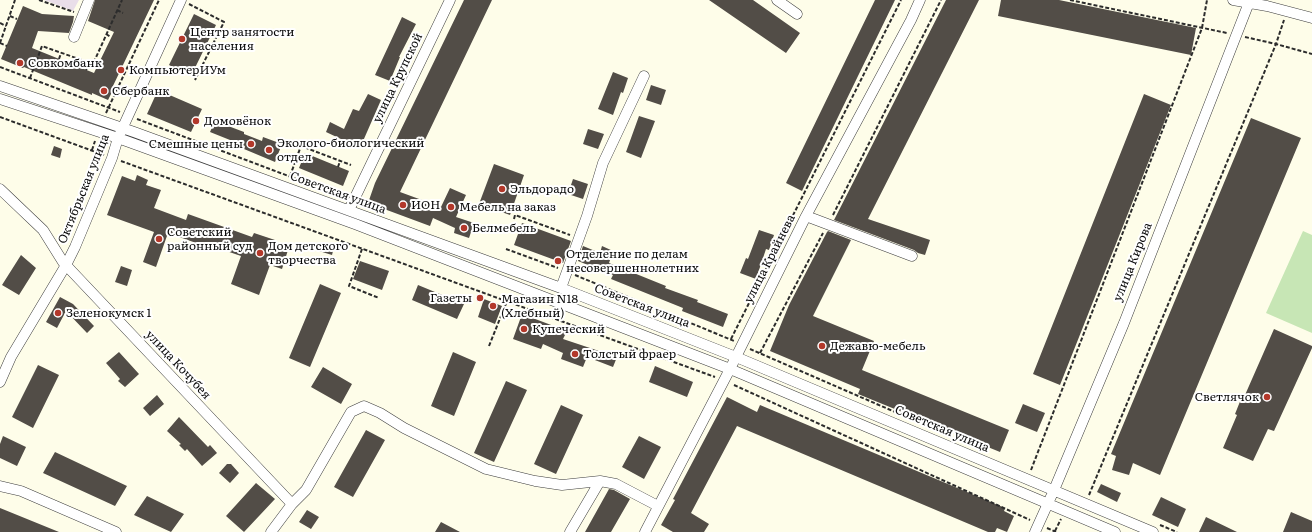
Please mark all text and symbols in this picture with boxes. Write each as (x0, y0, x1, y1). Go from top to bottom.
place label: Центр занятости населения (190, 25, 294, 53)
street label: улица Крупской (370, 31, 426, 125)
marker: Центр занятости населения (177, 34, 187, 44)
place label: Совкомбанк (28, 56, 102, 70)
marker: Совкомбанк (15, 58, 25, 68)
place label: КомпьютерИУм (129, 63, 226, 77)
marker: КомпьютерИУм (116, 65, 126, 75)
place label: Сбербанк (112, 84, 169, 98)
marker: Сбербанк (99, 86, 109, 96)
place label: Домовёнок (204, 114, 271, 128)
marker: Домовёнок (191, 116, 201, 126)
street label: Октябрьская улица (55, 132, 113, 246)
place label: Эколого-биологический отдел (277, 136, 425, 164)
place label: Смешные цены (149, 137, 243, 151)
marker: Смешные цены (246, 139, 256, 149)
marker: Эколого-биологический отдел (264, 145, 274, 155)
street label: Советская улица (288, 169, 388, 217)
place label: Эльдорадо (510, 182, 574, 196)
marker: Эльдорадо (497, 184, 507, 194)
place label: ИОН (411, 198, 440, 212)
marker: ИОН (398, 200, 408, 210)
place label: Мебель на заказ (459, 200, 556, 214)
marker: Мебель на заказ (446, 202, 456, 212)
street label: улица Крайнева (741, 212, 799, 306)
street label: улица Кирова (1111, 220, 1155, 304)
place label: Белмебель (472, 221, 536, 235)
marker: Белмебель (459, 223, 469, 233)
place label: Советский районный суд (167, 225, 252, 253)
marker: Советский районный суд (154, 234, 164, 244)
place label: Дом детского творчества (268, 239, 348, 267)
place label: Отделение по делам несовершеннолетних (566, 247, 699, 275)
marker: Дом детского творчества (255, 248, 265, 258)
marker: Отделение по делам несовершеннолетних (553, 256, 563, 266)
street label: Советская улица (592, 281, 692, 331)
place label: Газеты (430, 291, 472, 305)
place label: Магазин N18 (Хлебный) (501, 292, 578, 320)
marker: Газеты (475, 293, 485, 303)
marker: Магазин N18 (Хлебный) (488, 301, 498, 311)
place label: Зеленокумск 1 (66, 306, 151, 320)
marker: Зеленокумск 1 (53, 308, 63, 318)
place label: Купеческий (532, 322, 605, 336)
marker: Купеческий (519, 324, 529, 334)
street label: улица Кочубея (142, 328, 214, 402)
place label: Дежавю-мебель (830, 339, 926, 353)
marker: Дежавю-мебель (817, 341, 827, 351)
place label: Толстый фраер (583, 347, 676, 361)
marker: Толстый фраер (570, 349, 580, 359)
place label: Светлячок (1195, 390, 1259, 404)
marker: Светлячок (1262, 392, 1272, 402)
street label: Советская улица (893, 403, 991, 455)

